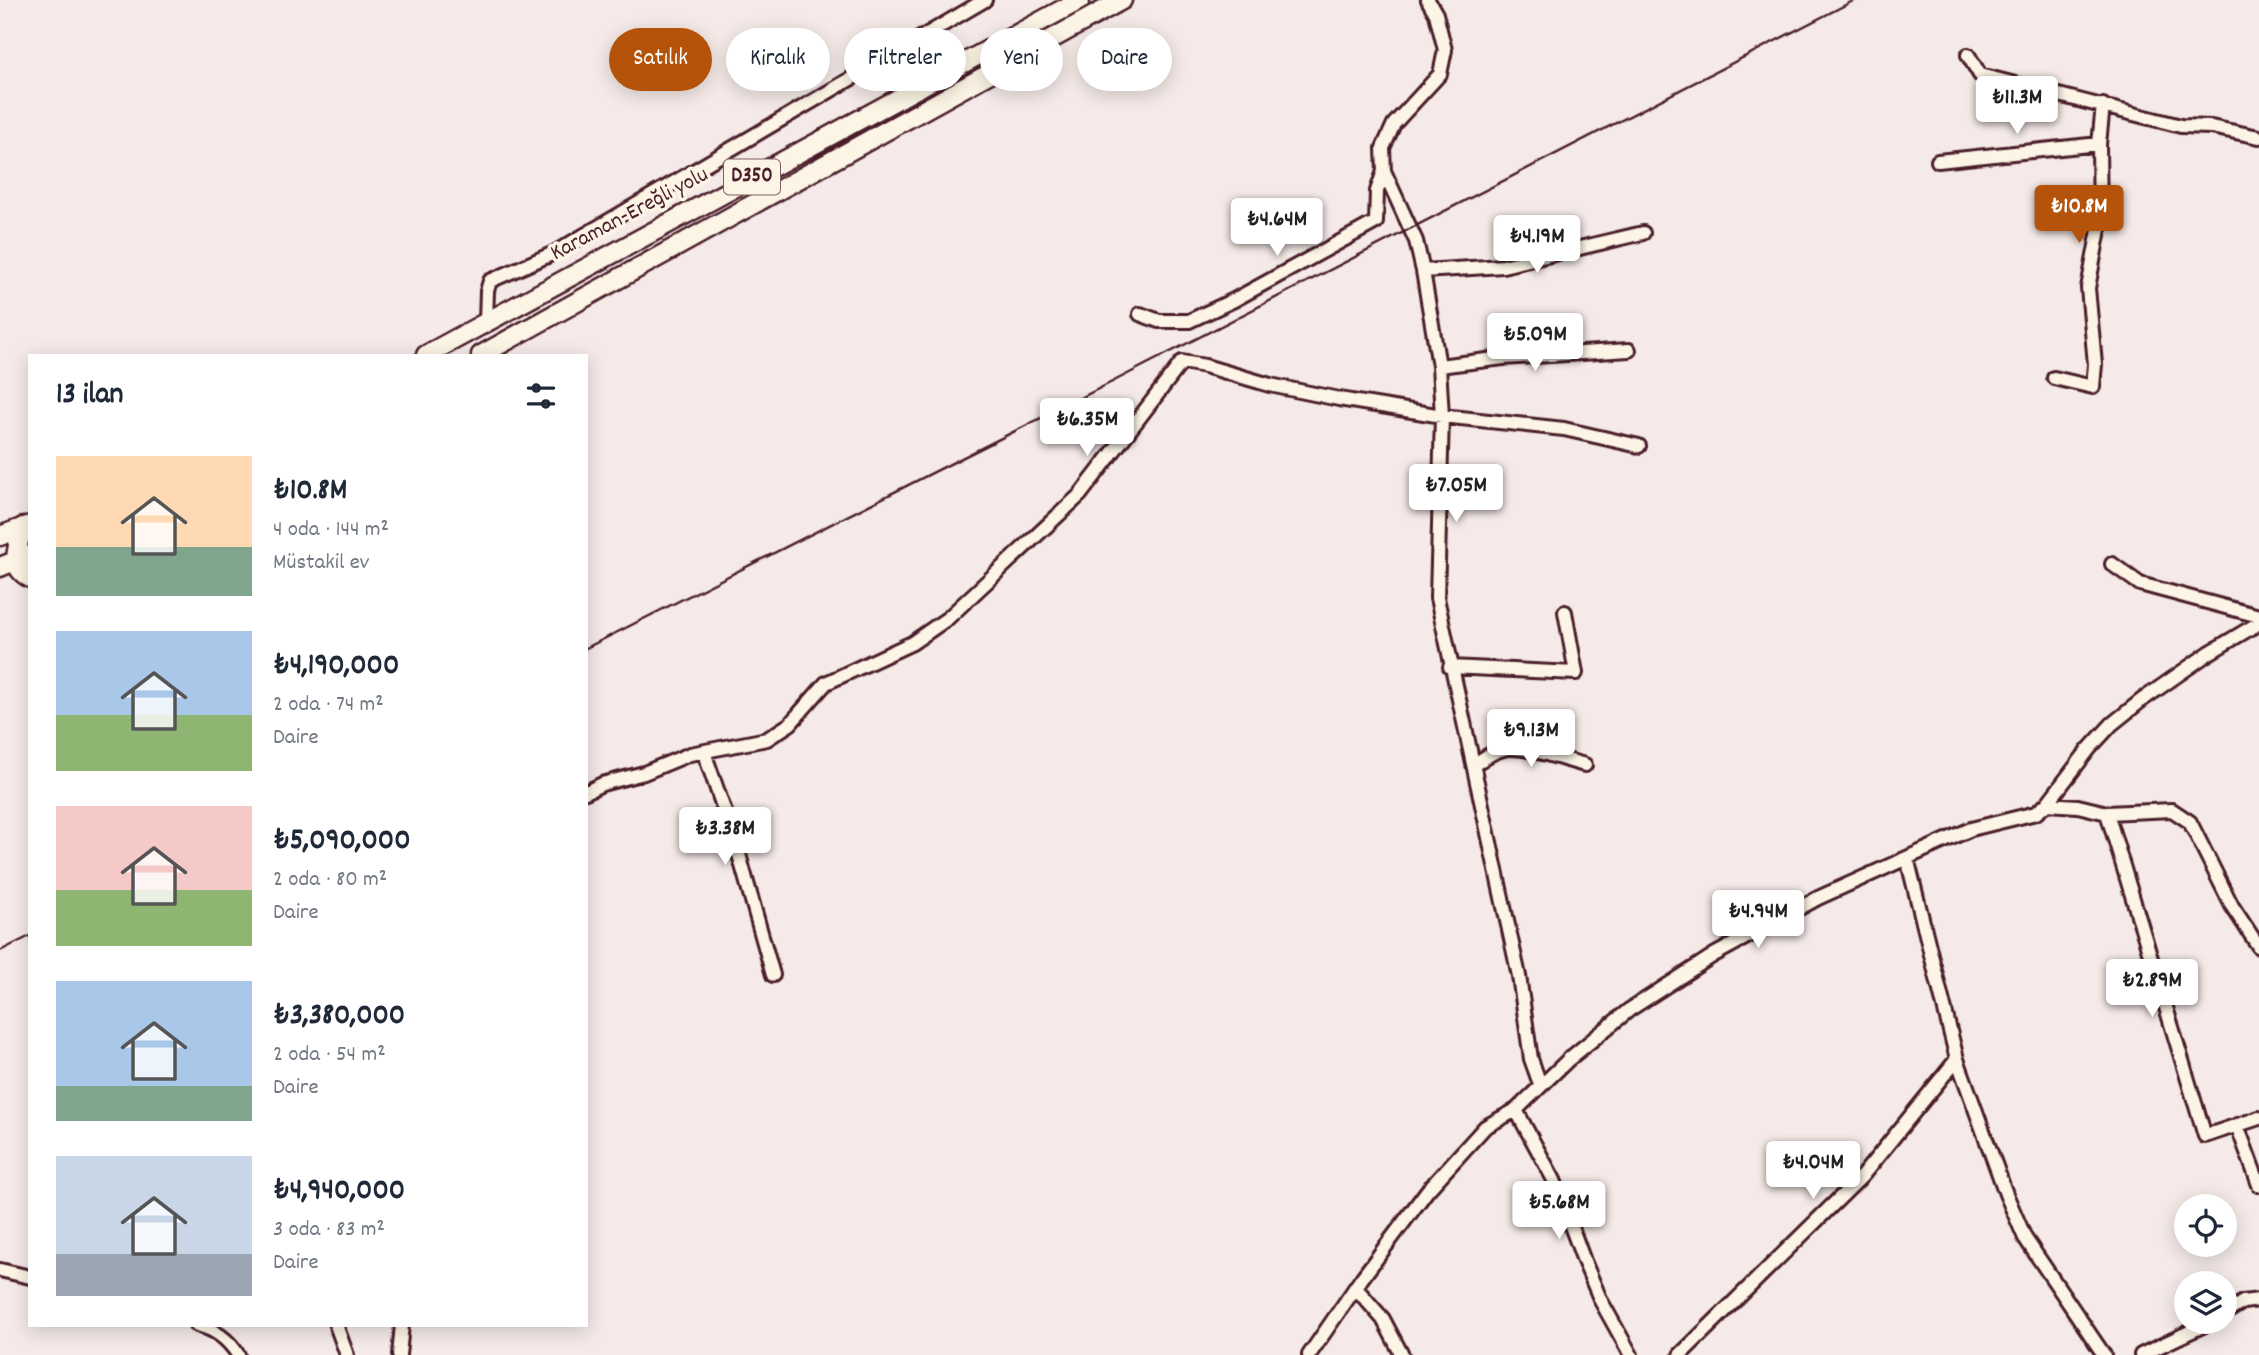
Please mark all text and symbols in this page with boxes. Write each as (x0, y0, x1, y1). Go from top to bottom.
chip: Satılık (609, 28, 712, 91)
chip: Kiralık (726, 28, 830, 91)
chip: Filtreler (844, 28, 966, 91)
chip: Yeni (980, 28, 1063, 91)
chip: Daire (1077, 28, 1172, 91)
pin: ₺11.3M (1960, 76, 2074, 136)
text: ₺11.3M (1992, 82, 2042, 115)
street label: Karaman-Ereğli yolu (545, 159, 715, 271)
road number: D350 (724, 160, 780, 194)
pin: ₺10.8M (2022, 186, 2136, 245)
text: ₺10.8M (2051, 191, 2107, 224)
pin: ₺4.64M (1220, 198, 1334, 258)
text: ₺4.64M (1247, 204, 1307, 237)
pin: ₺4.19M (1480, 216, 1594, 275)
text: ₺4.19M (1509, 221, 1565, 254)
pin: ₺5.09M (1478, 314, 1592, 373)
text: ₺5.09M (1503, 319, 1567, 352)
text: 13 ilan (56, 375, 123, 418)
icon: filters (522, 377, 560, 415)
pin: ₺6.35M (1030, 398, 1144, 458)
text: ₺6.35M (1056, 404, 1118, 437)
pin: ₺7.05M (1399, 464, 1513, 524)
text: ₺7.05M (1425, 470, 1487, 503)
text: ₺10.8M (273, 471, 347, 514)
icon: home (112, 484, 196, 568)
text: 4 oda · 144 m² (273, 514, 389, 547)
text: Müstakil ev (273, 547, 369, 580)
text: ₺4,190,000 (273, 646, 399, 689)
icon: home (112, 659, 196, 743)
text: 2 oda · 74 m² (273, 689, 384, 722)
pin: ₺9.13M (1474, 710, 1588, 769)
text: ₺9.13M (1503, 715, 1559, 748)
text: Daire (273, 722, 319, 755)
pin: ₺3.38M (668, 808, 782, 867)
text: ₺3.38M (695, 813, 755, 846)
text: ₺5,090,000 (273, 821, 411, 864)
icon: home (112, 834, 196, 918)
text: 2 oda · 80 m² (273, 864, 387, 897)
pin: ₺4.94M (1701, 890, 1815, 950)
text: ₺4.94M (1728, 896, 1788, 929)
text: Daire (273, 897, 319, 930)
pin: ₺2.89M (2095, 960, 2209, 1019)
text: ₺2.89M (2122, 965, 2182, 998)
text: ₺3,380,000 (273, 996, 405, 1039)
icon: home (112, 1009, 196, 1093)
text: 2 oda · 54 m² (273, 1039, 386, 1072)
text: Daire (273, 1072, 319, 1105)
pin: ₺4.04M (1756, 1142, 1870, 1201)
text: ₺4.04M (1782, 1147, 1844, 1180)
text: ₺4,940,000 (273, 1171, 405, 1214)
pin: ₺5.68M (1502, 1182, 1616, 1241)
icon: home (112, 1184, 196, 1268)
text: ₺5.68M (1528, 1187, 1590, 1220)
map controls (2174, 1194, 2237, 1334)
button: locate (2174, 1194, 2237, 1257)
text: 3 oda · 83 m² (273, 1214, 385, 1247)
text: Daire (273, 1247, 319, 1280)
button: layers (2174, 1271, 2237, 1334)

